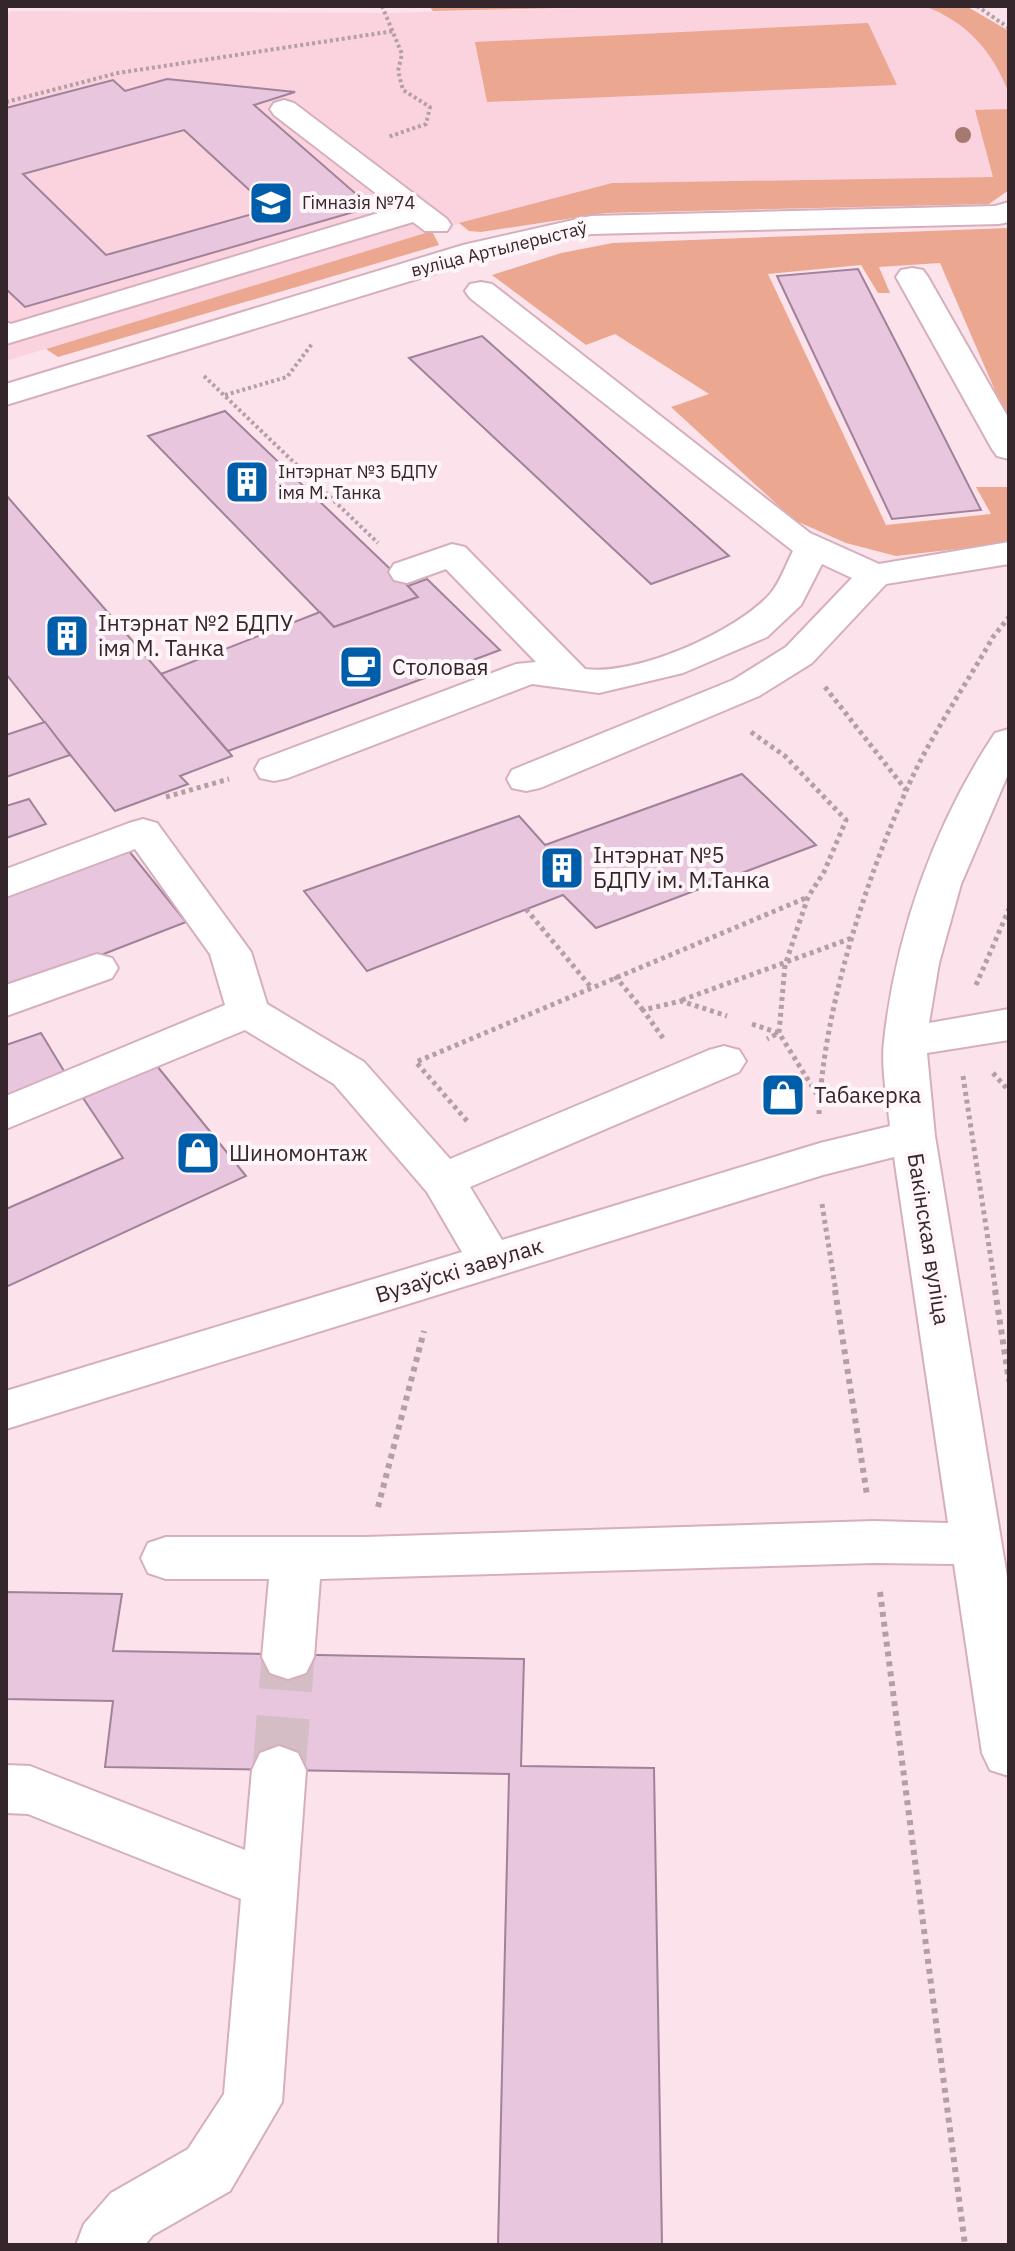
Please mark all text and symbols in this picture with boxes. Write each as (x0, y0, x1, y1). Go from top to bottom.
school or university icon: Гімназія №74 (247, 179, 295, 227)
place label: Гімназія №74 (302, 191, 415, 214)
street label: вуліца Артылерыстаў (408, 216, 589, 282)
building icon: Інтэрнат №3 БДПУ імя М. Танка (223, 458, 271, 506)
place label: Інтэрнат №3 БДПУ імя М. Танка (278, 460, 438, 504)
place label: Інтэрнат №2 БДПУ імя М. Танка (98, 608, 293, 662)
building icon: Інтэрнат №2 БДПУ імя М. Танка (43, 612, 91, 660)
cafe icon: Столовая (337, 643, 385, 691)
place label: Столовая (392, 652, 488, 681)
place label: Інтэрнат №5 БДПУ ім. М.Танка (593, 840, 770, 894)
building icon: Інтэрнат №5 БДПУ ім. М.Танка (538, 844, 586, 892)
shop icon: Табакерка (759, 1071, 807, 1119)
place label: Табакерка (814, 1080, 922, 1109)
shop icon: Шиномонтаж (174, 1129, 222, 1177)
place label: Шиномонтаж (229, 1138, 368, 1167)
street label: Бакінская вуліца (902, 1151, 957, 1327)
street label: Вузаўскі завулак (371, 1230, 546, 1309)

